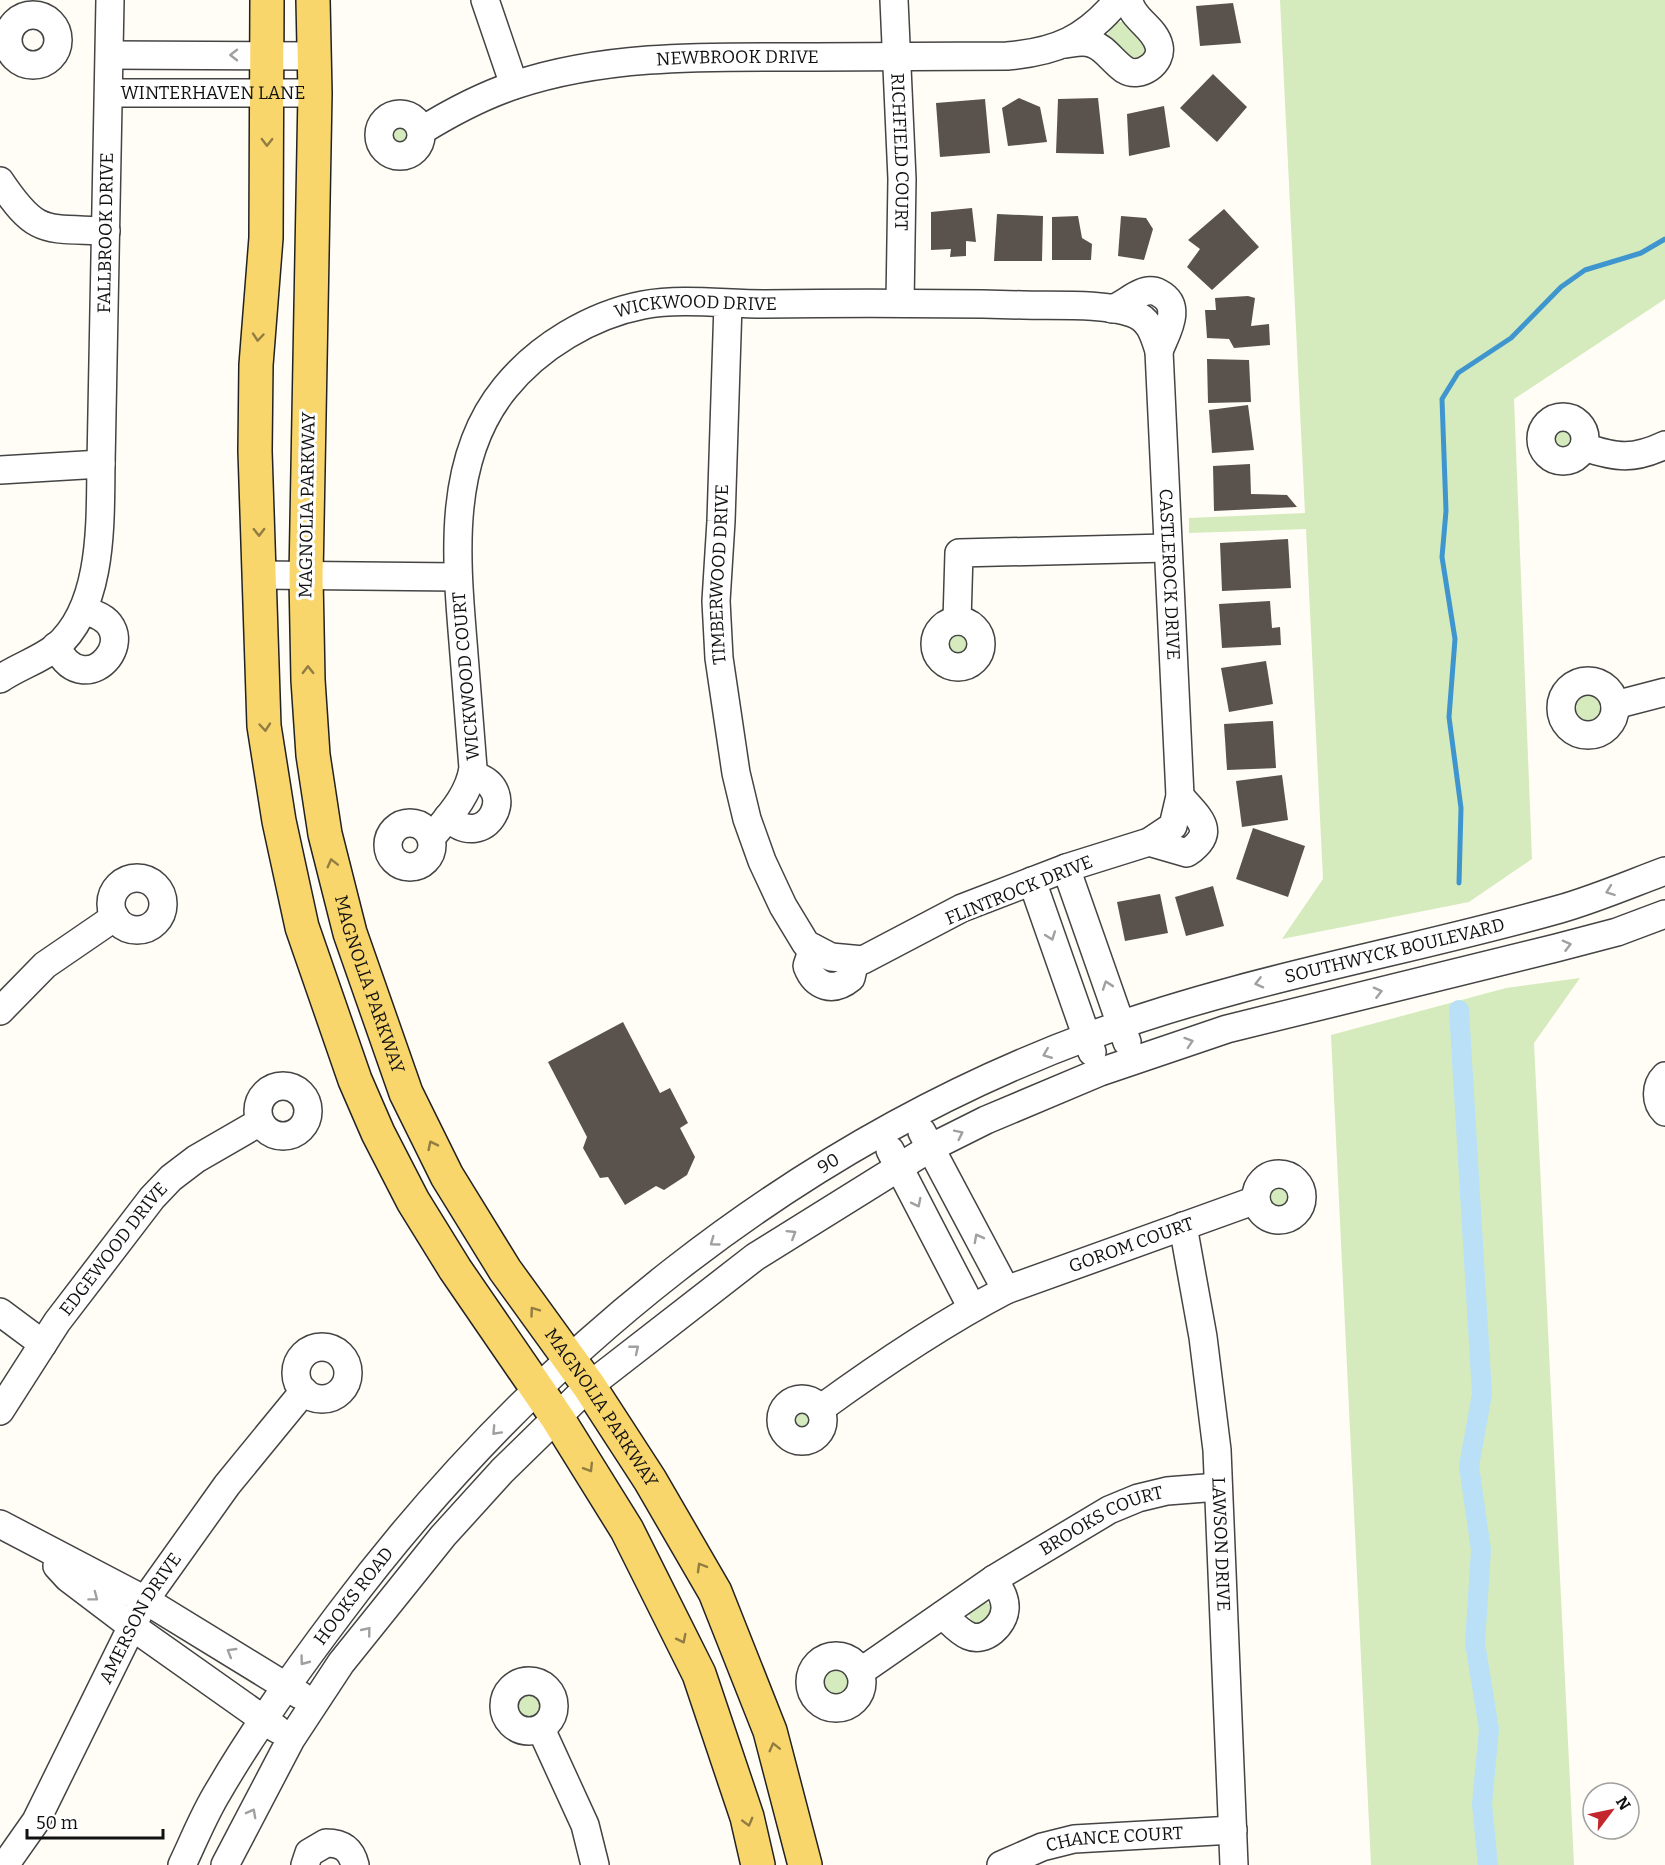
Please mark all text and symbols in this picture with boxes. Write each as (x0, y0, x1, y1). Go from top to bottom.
street label: NEWBROOK DRIVE (655, 46, 819, 70)
one-way arrow (230, 49, 239, 62)
street label: RICHFIELD COURT (886, 73, 913, 231)
street label: WINTERHAVEN LANE (121, 82, 305, 104)
one-way arrow (261, 138, 274, 147)
street label: FALLBROOK DRIVE (93, 152, 118, 313)
street label: WICKWOOD DRIVE (612, 291, 777, 323)
one-way arrow (252, 333, 265, 342)
street label: MAGNOLIA PARKWAY (294, 411, 320, 598)
street label: TIMBERWOOD DRIVE (705, 484, 733, 666)
street label: CASTLEROCK DRIVE (1155, 488, 1185, 661)
one-way arrow (253, 527, 265, 536)
street label: WICKWOOD COURT (448, 590, 484, 761)
one-way arrow (302, 666, 314, 675)
one-way arrow (258, 722, 271, 731)
street label: FLINTROCK DRIVE (942, 850, 1096, 930)
one-way arrow (327, 858, 340, 868)
one-way arrow (1605, 884, 1616, 896)
street label: MAGNOLIA PARKWAY (330, 893, 409, 1077)
street label: SOUTHWYCK BOULEVARD (1282, 913, 1507, 988)
one-way arrow (1044, 930, 1057, 941)
one-way arrow (1562, 940, 1572, 953)
one-way arrow (1254, 975, 1264, 988)
one-way arrow (1102, 980, 1115, 991)
one-way arrow (1372, 987, 1382, 1000)
one-way arrow (1183, 1036, 1194, 1049)
one-way arrow (1042, 1047, 1053, 1059)
one-way arrow (953, 1129, 964, 1141)
one-way arrow (428, 1141, 439, 1152)
street label: 90 (813, 1148, 844, 1179)
street label: EDGEWOOD DRIVE (55, 1178, 172, 1320)
one-way arrow (910, 1197, 922, 1208)
street label: GOROM COURT (1066, 1212, 1197, 1278)
one-way arrow (786, 1229, 796, 1241)
one-way arrow (974, 1234, 985, 1244)
one-way arrow (709, 1235, 720, 1246)
one-way arrow (530, 1307, 541, 1318)
street label: MAGNOLIA PARKWAY (540, 1324, 663, 1491)
one-way arrow (628, 1346, 639, 1357)
one-way arrow (492, 1424, 503, 1435)
one-way arrow (581, 1462, 593, 1472)
street label: LAWSON DRIVE (1207, 1477, 1235, 1612)
street label: BROOKS COURT (1035, 1481, 1166, 1560)
street label: HOOKS ROAD (309, 1543, 398, 1649)
street label: AMERSON DRIVE (94, 1548, 186, 1687)
one-way arrow (696, 1563, 708, 1573)
one-way arrow (88, 1590, 99, 1601)
one-way arrow (360, 1627, 371, 1638)
one-way arrow (675, 1633, 686, 1644)
one-way arrow (227, 1647, 237, 1659)
one-way arrow (300, 1654, 311, 1665)
one-way arrow (769, 1743, 782, 1753)
north arrow (1581, 1781, 1641, 1841)
text: N (1612, 1793, 1635, 1814)
scale bar (27, 1802, 164, 1840)
one-way arrow (245, 1809, 256, 1819)
text: 50 m (36, 1812, 78, 1834)
one-way arrow (740, 1817, 753, 1827)
street label: CHANCE COURT (1043, 1822, 1184, 1857)

